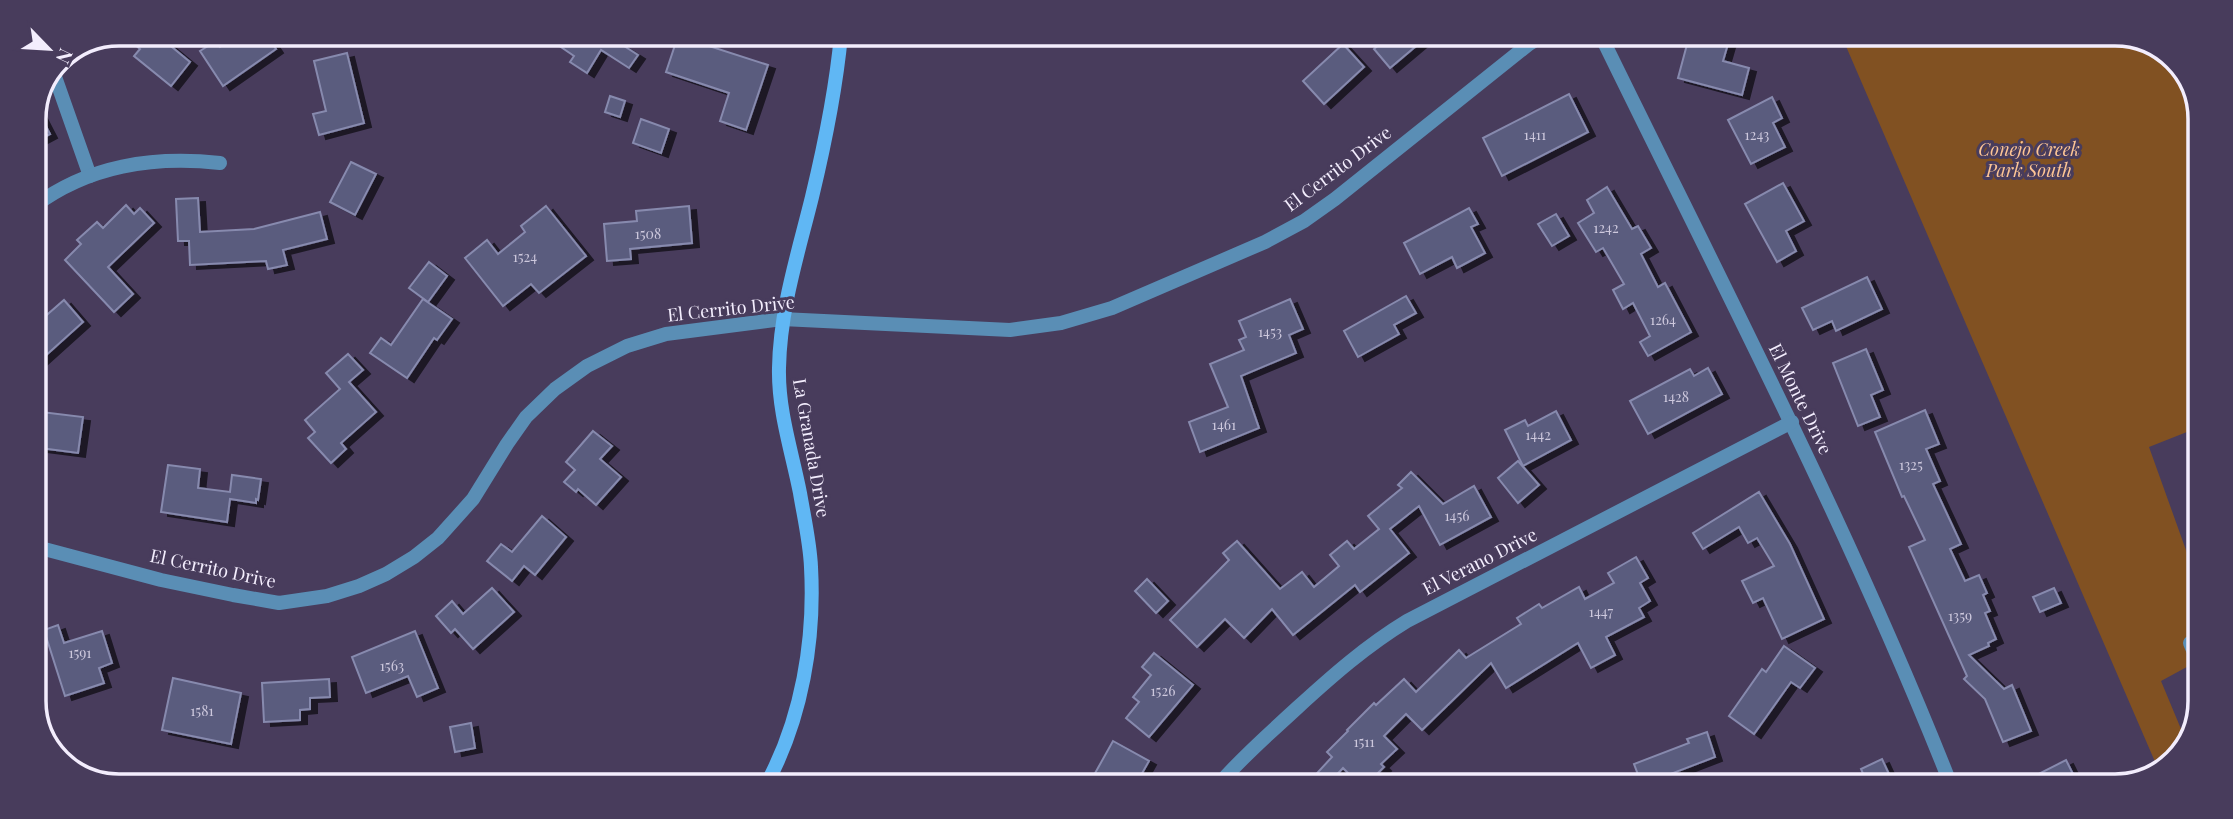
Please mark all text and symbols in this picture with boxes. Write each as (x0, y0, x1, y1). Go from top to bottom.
north arrow (14, 14, 84, 84)
text: N (51, 45, 80, 69)
street label: El Cerrito Drive (1279, 120, 1396, 216)
house number: 1411 (1524, 125, 1546, 144)
house number: 1243 (1745, 125, 1769, 144)
park label: Conejo Creek Park South (1978, 137, 2080, 182)
house number: 1242 (1593, 218, 1619, 237)
house number: 1508 (635, 224, 661, 243)
house number: 1524 (513, 247, 537, 266)
street label: El Cerrito Drive (666, 289, 796, 327)
house number: 1264 (1650, 310, 1676, 329)
house number: 1453 (1258, 322, 1282, 341)
street label: El Monte Drive (1764, 339, 1838, 458)
street label: La Granada Drive (788, 376, 836, 519)
house number: 1428 (1663, 387, 1689, 406)
house number: 1461 (1212, 415, 1236, 434)
house number: 1442 (1525, 425, 1551, 444)
house number: 1325 (1899, 455, 1923, 474)
house number: 1456 (1444, 506, 1470, 525)
street label: El Verano Drive (1418, 522, 1541, 600)
street label: El Cerrito Drive (148, 543, 278, 593)
house number: 1447 (1589, 602, 1614, 621)
house number: 1359 (1948, 606, 1972, 625)
house number: 1591 (68, 643, 92, 662)
house number: 1563 (380, 656, 404, 675)
house number: 1526 (1151, 681, 1175, 700)
house number: 1581 (190, 701, 214, 720)
house number: 1511 (1353, 732, 1375, 751)

